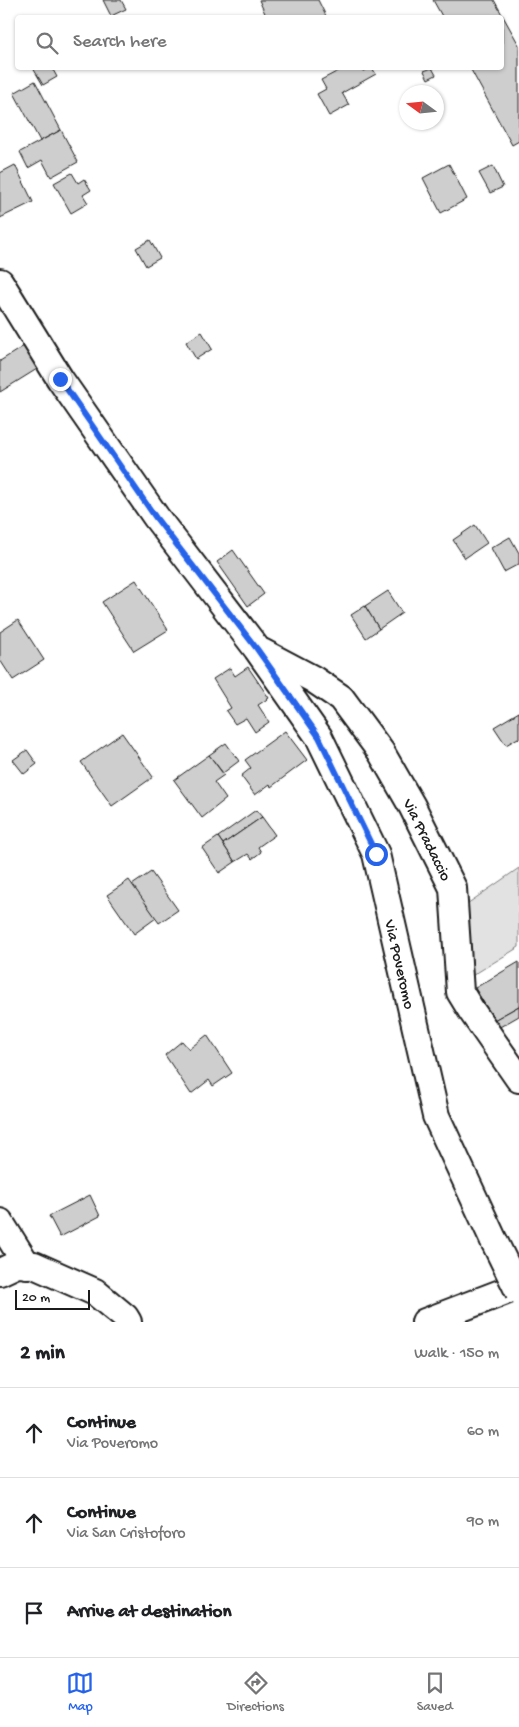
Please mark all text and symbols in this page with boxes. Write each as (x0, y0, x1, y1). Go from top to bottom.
search box (15, 15, 504, 70)
icon: search (33, 29, 61, 57)
text: Search here (73, 31, 167, 54)
north arrow (399, 85, 444, 130)
route end (49, 368, 72, 391)
street label: Via Pradaccio (396, 795, 454, 885)
route start (365, 843, 388, 866)
street label: Via Poveromo (378, 917, 417, 1011)
scale bar (15, 1287, 90, 1310)
text: 20 m (22, 1290, 50, 1307)
text: 2 min (20, 1342, 65, 1367)
text: Walk · 150 m (414, 1345, 499, 1364)
text: Continue (67, 1412, 136, 1435)
icon: ahead (20, 1419, 48, 1447)
text: 60 m (467, 1423, 499, 1442)
text: Via Poveromo (67, 1435, 158, 1454)
text: Continue (67, 1502, 136, 1525)
icon: ahead (20, 1509, 48, 1537)
text: 90 m (467, 1513, 499, 1532)
text: Via San Cristoforo (67, 1525, 185, 1544)
icon: arrive (20, 1599, 48, 1627)
text: Arrive at destination (67, 1601, 231, 1624)
tab: Map (66, 1669, 94, 1716)
tab: Directions (227, 1669, 284, 1716)
tab: Saved (417, 1669, 453, 1716)

